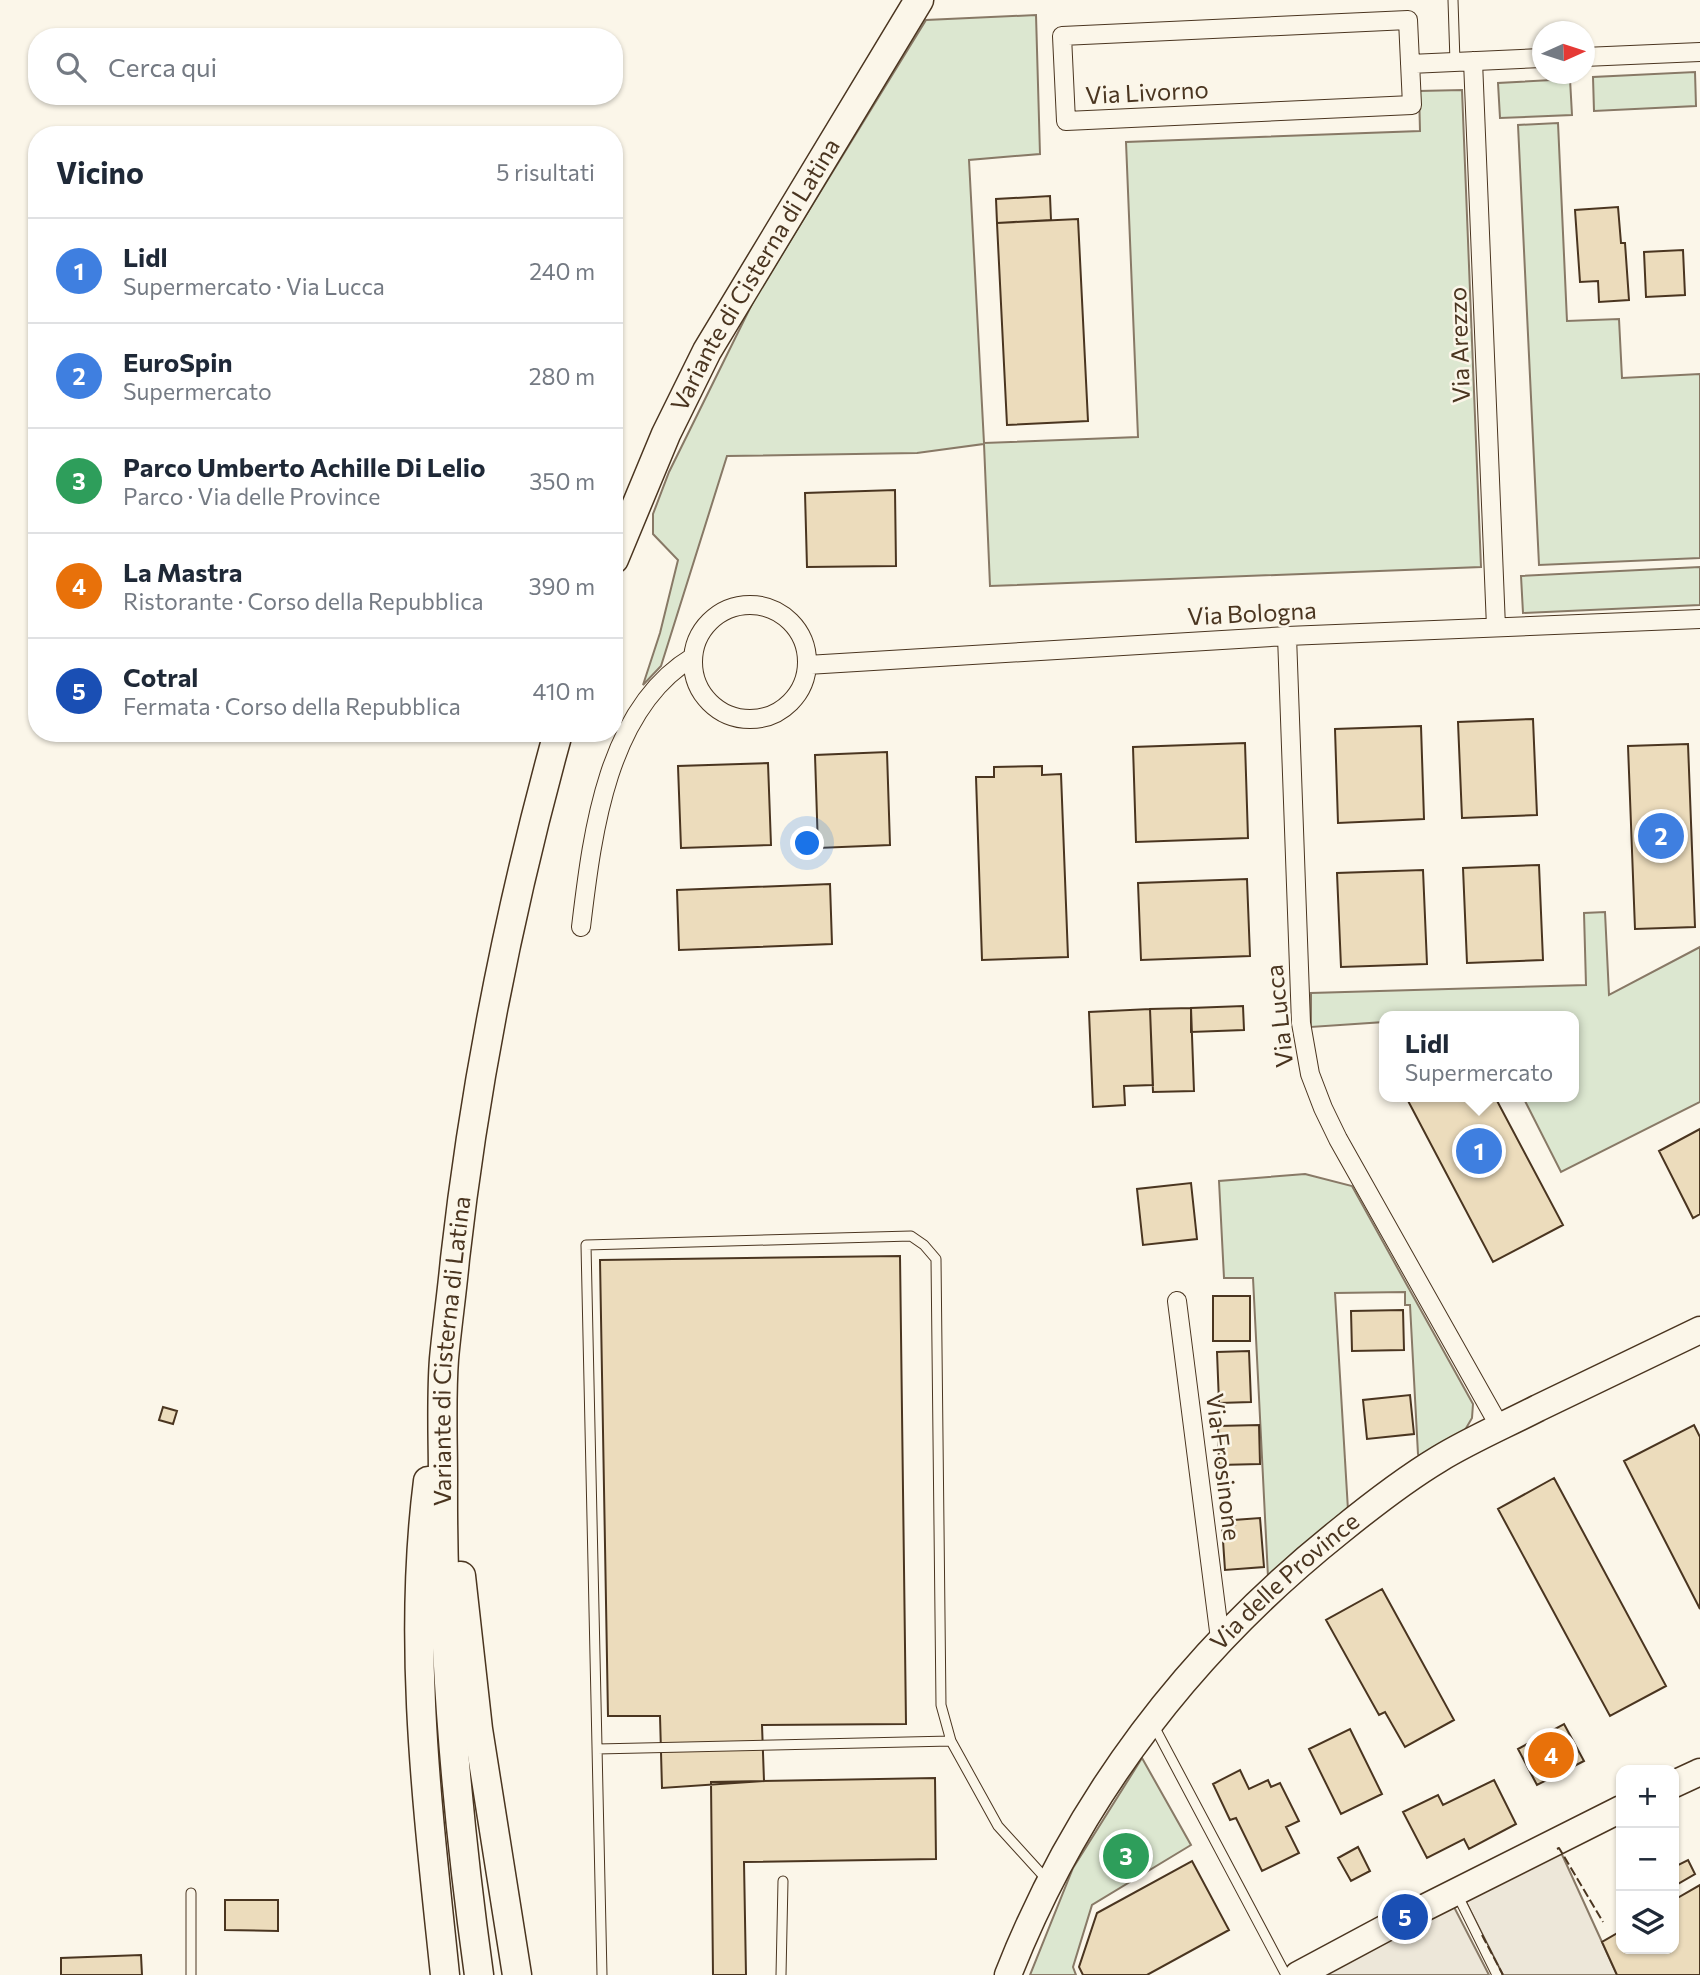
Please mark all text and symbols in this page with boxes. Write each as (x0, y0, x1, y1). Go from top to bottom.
north arrow (1532, 21, 1595, 84)
search box (28, 28, 623, 105)
icon: search (52, 48, 90, 86)
text: Cerca qui (108, 51, 217, 82)
street label: Via Livorno (1084, 74, 1209, 109)
street label: Variante di Cisterna di Latina (664, 132, 845, 416)
text: Vicino (56, 153, 144, 190)
text: 5 risultati (496, 158, 595, 186)
text: Lidl (123, 241, 168, 272)
text: 1 (74, 257, 84, 285)
text: 240 m (529, 257, 595, 285)
text: Supermercato · Via Lucca (123, 272, 385, 300)
street label: Via Arezzo (1442, 286, 1475, 404)
text: EuroSpin (123, 346, 233, 377)
text: 2 (72, 362, 86, 390)
text: 280 m (529, 362, 595, 390)
text: Supermercato (123, 377, 272, 405)
text: Parco Umberto Achille Di Lelio (123, 451, 486, 482)
text: 3 (72, 467, 86, 495)
text: 350 m (529, 467, 595, 495)
text: Parco · Via delle Province (123, 482, 380, 510)
text: La Mastra (123, 556, 242, 587)
text: 4 (72, 572, 86, 600)
text: 390 m (528, 572, 595, 600)
text: Ristorante · Corso della Repubblica (123, 587, 484, 615)
street label: Via Bologna (1187, 595, 1317, 630)
text: Cotral (123, 661, 198, 692)
text: 5 (72, 677, 86, 705)
text: 410 m (533, 677, 595, 705)
text: Fermata · Corso della Repubblica (123, 692, 461, 720)
pin: 2 (1638, 810, 1684, 862)
your location (790, 826, 824, 860)
street label: Via Lucca (1259, 963, 1298, 1069)
popup (1379, 1011, 1579, 1102)
text: Lidl (1405, 1027, 1449, 1058)
text: Supermercato (1405, 1058, 1553, 1086)
pin: 1 (1456, 1125, 1502, 1177)
street label: Variante di Cisterna di Latina (426, 1194, 476, 1506)
street label: Via Frosinone (1201, 1392, 1248, 1542)
street label: Via delle Province (1203, 1506, 1364, 1655)
pin: 4 (1528, 1729, 1574, 1781)
map controls (1616, 1765, 1679, 1954)
button: + (1616, 1765, 1679, 1828)
button: − (1616, 1828, 1679, 1891)
pin: 3 (1103, 1830, 1149, 1882)
pin: 5 (1382, 1891, 1428, 1943)
button: layers (1616, 1891, 1679, 1954)

